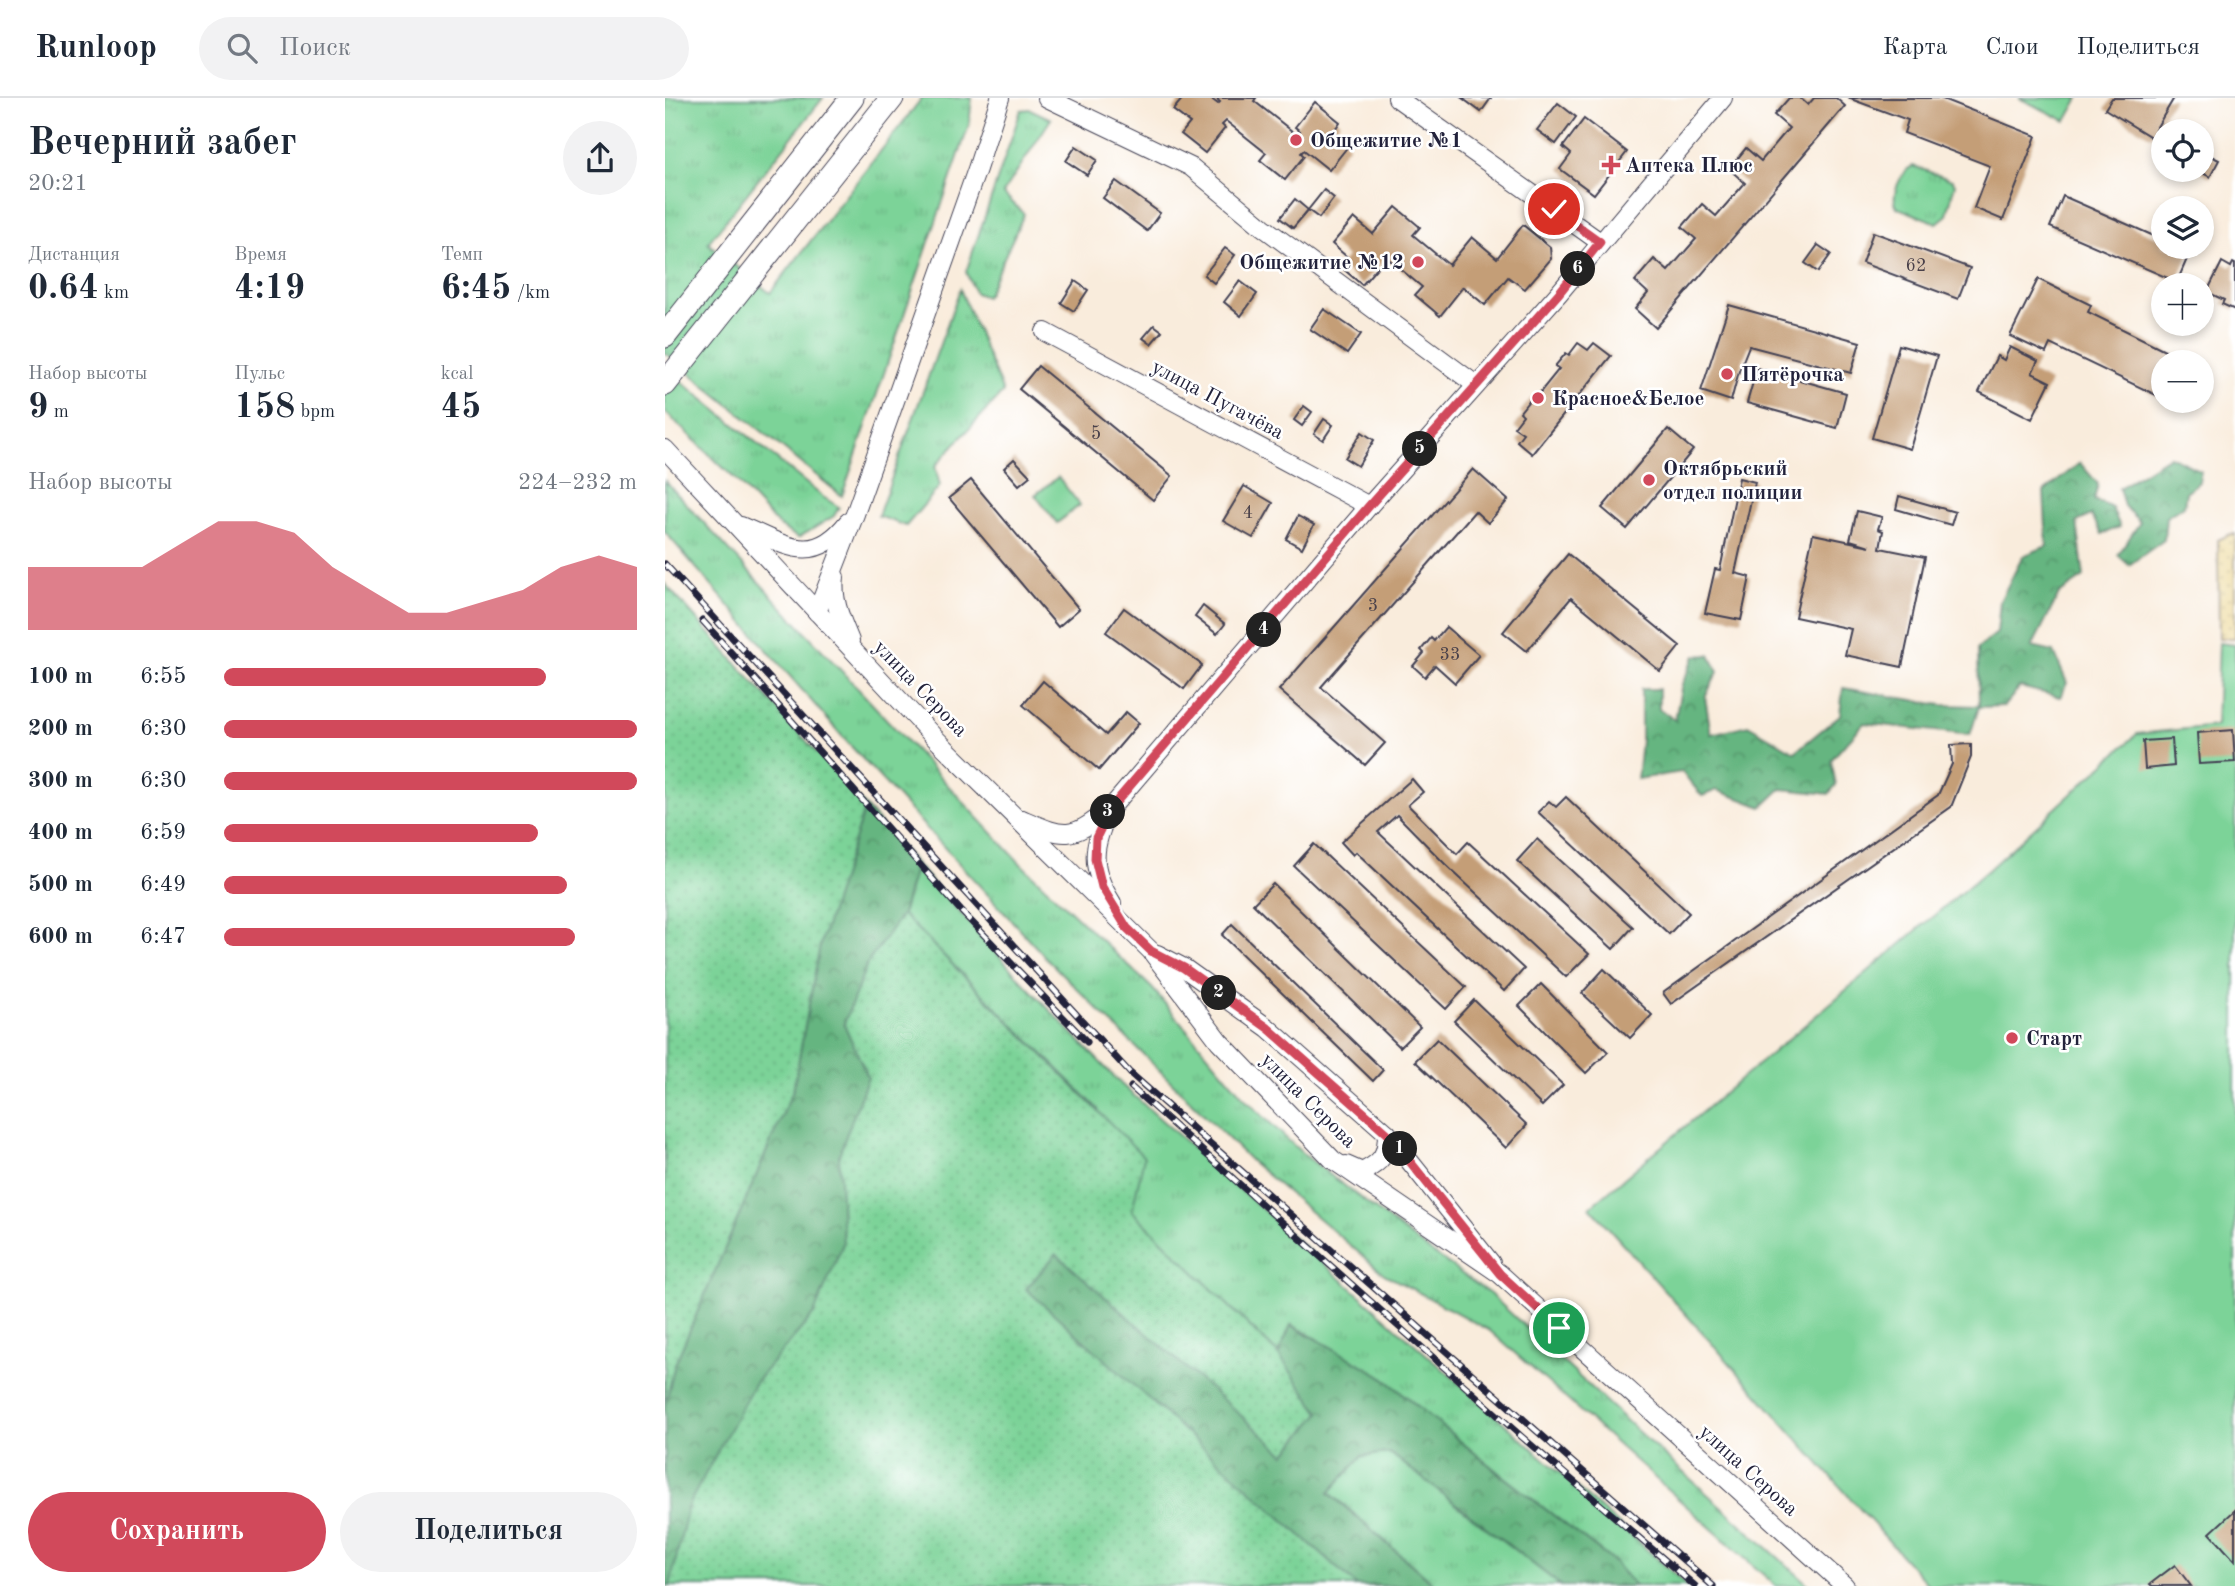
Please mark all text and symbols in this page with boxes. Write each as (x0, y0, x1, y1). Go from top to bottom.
search box (199, 17, 689, 80)
icon: search (223, 29, 261, 67)
text: Runloop (35, 32, 157, 65)
text: Поиск (279, 35, 351, 61)
text: Карта (1883, 36, 1948, 60)
text: Слои (1986, 36, 2039, 60)
text: Поделиться (2077, 36, 2200, 60)
map controls (2151, 119, 2214, 413)
button: locate (2151, 119, 2214, 182)
button: share (563, 121, 637, 195)
text: Вечерний забег (28, 125, 297, 163)
place label: Общежитие №1 (1310, 131, 1462, 152)
marker: Общежитие №1 (1288, 132, 1304, 148)
place label: Аптека Плюс (1625, 156, 1753, 177)
marker: Аптека Плюс (1603, 157, 1619, 173)
text: 20:21 (28, 172, 88, 195)
pin (1524, 179, 1584, 239)
icon: check (1535, 190, 1573, 228)
button: layers (2151, 196, 2214, 259)
text: Дистанция (28, 246, 120, 265)
text: Время (234, 246, 287, 265)
text: Темп (441, 246, 483, 265)
pin: 6 (1560, 252, 1595, 286)
place label: Общежитие №12 (1239, 253, 1404, 274)
marker: Общежитие №12 (1410, 254, 1426, 270)
house number: 62 (1906, 257, 1926, 275)
text: 6 (1572, 259, 1583, 278)
text: 0.64 (28, 271, 99, 306)
text: 4:19 (234, 271, 305, 306)
text: 6:45 (441, 271, 511, 306)
button: + (2151, 273, 2214, 336)
text: km (99, 284, 129, 303)
text: /km (511, 284, 550, 303)
button: − (2151, 350, 2214, 413)
street label: улица Пугачёва (1148, 357, 1287, 444)
text: Набор высоты (28, 365, 147, 384)
text: Пульс (234, 365, 285, 384)
text: kcal (441, 365, 473, 384)
place label: Пятёрочка (1741, 365, 1844, 386)
marker: Пятёрочка (1719, 366, 1735, 382)
place label: Красное&Белое (1552, 389, 1705, 410)
text: 9 (28, 390, 48, 425)
text: 158 (234, 390, 295, 425)
text: 45 (441, 390, 481, 425)
marker: Красное&Белое (1530, 390, 1546, 406)
text: m (48, 403, 69, 422)
text: bpm (295, 403, 335, 422)
house number: 5 (1091, 425, 1101, 443)
pin: 5 (1403, 432, 1437, 466)
text: 5 (1414, 439, 1425, 458)
place label: Октябрьский отдел полиции (1663, 459, 1803, 504)
text: Набор высоты (28, 471, 172, 494)
text: 224–232 m (518, 471, 637, 494)
marker: Октябрьский отдел полиции (1641, 472, 1657, 488)
house number: 4 (1243, 504, 1253, 522)
house number: 3 (1368, 597, 1378, 615)
pin: 4 (1247, 612, 1281, 648)
text: 4 (1258, 620, 1269, 639)
street label: улица Серова (869, 637, 971, 741)
house number: 33 (1440, 646, 1460, 664)
text: 100 m (28, 665, 93, 688)
text: 6:55 (140, 665, 186, 688)
text: 200 m (28, 717, 93, 740)
text: 6:30 (140, 717, 186, 740)
text: 300 m (28, 769, 93, 792)
text: 6:30 (140, 769, 186, 792)
pin: 3 (1091, 794, 1125, 830)
text: 3 (1102, 802, 1113, 821)
text: 400 m (28, 821, 93, 844)
text: 6:59 (140, 821, 186, 844)
text: 500 m (28, 873, 93, 896)
text: 6:49 (140, 873, 186, 896)
text: 600 m (28, 925, 93, 948)
text: 6:47 (140, 925, 186, 948)
pin: 2 (1201, 976, 1237, 1010)
text: 2 (1213, 983, 1224, 1002)
place label: Старт (2026, 1029, 2082, 1050)
marker: Старт (2004, 1030, 2020, 1046)
street label: улица Серова (1256, 1049, 1360, 1153)
pin: 1 (1383, 1132, 1417, 1166)
text: 1 (1394, 1139, 1405, 1158)
pin (1529, 1298, 1589, 1358)
icon: arrive (1540, 1309, 1578, 1347)
street label: улица Серова (1694, 1421, 1801, 1521)
button: Сохранить (28, 1492, 326, 1572)
button: Поделиться (340, 1492, 637, 1572)

